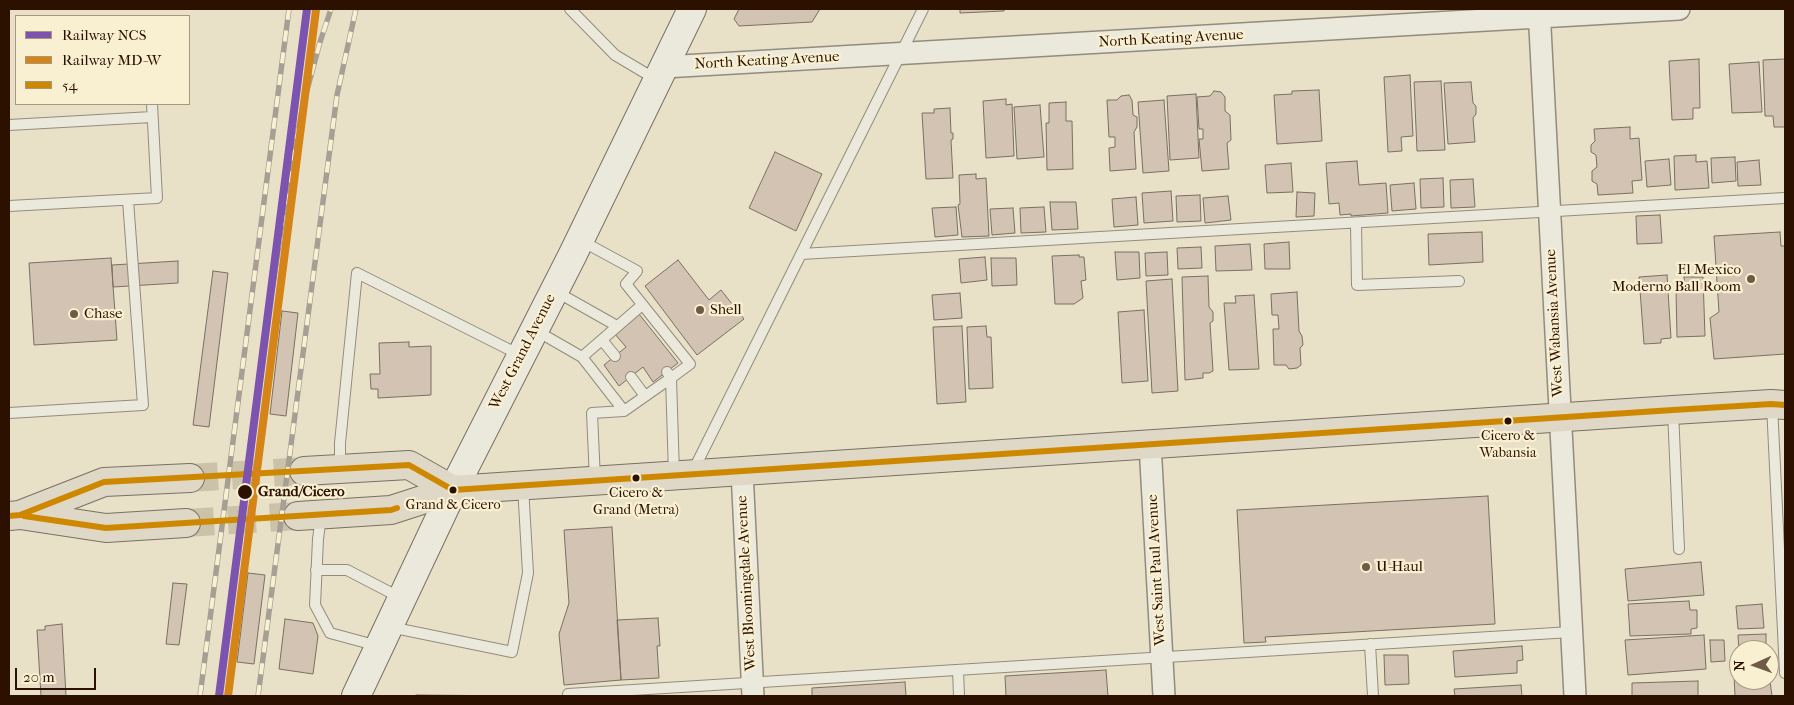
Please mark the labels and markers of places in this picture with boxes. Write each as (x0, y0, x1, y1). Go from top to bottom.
place label: El Mexico Moderno Ball Room (1612, 261, 1741, 296)
marker: El Mexico Moderno Ball Room (1745, 273, 1757, 285)
place label: Shell (710, 301, 742, 319)
marker: Shell (694, 304, 706, 316)
place label: Chase (84, 305, 122, 323)
marker: Chase (68, 308, 80, 320)
marker: Cicero & Wabansia (1503, 416, 1513, 426)
place label: Cicero & Wabansia (1480, 429, 1536, 462)
marker: Cicero & Grand (Metra) (631, 473, 641, 483)
marker: Grand/Cicero (236, 483, 254, 501)
place label: Grand/Cicero (258, 483, 345, 501)
marker: Grand & Cicero (448, 485, 458, 495)
place label: Cicero & Grand (Metra) (593, 486, 679, 518)
place label: Grand & Cicero (406, 498, 500, 514)
place label: U-Haul (1376, 558, 1423, 576)
marker: U-Haul (1360, 561, 1372, 573)

